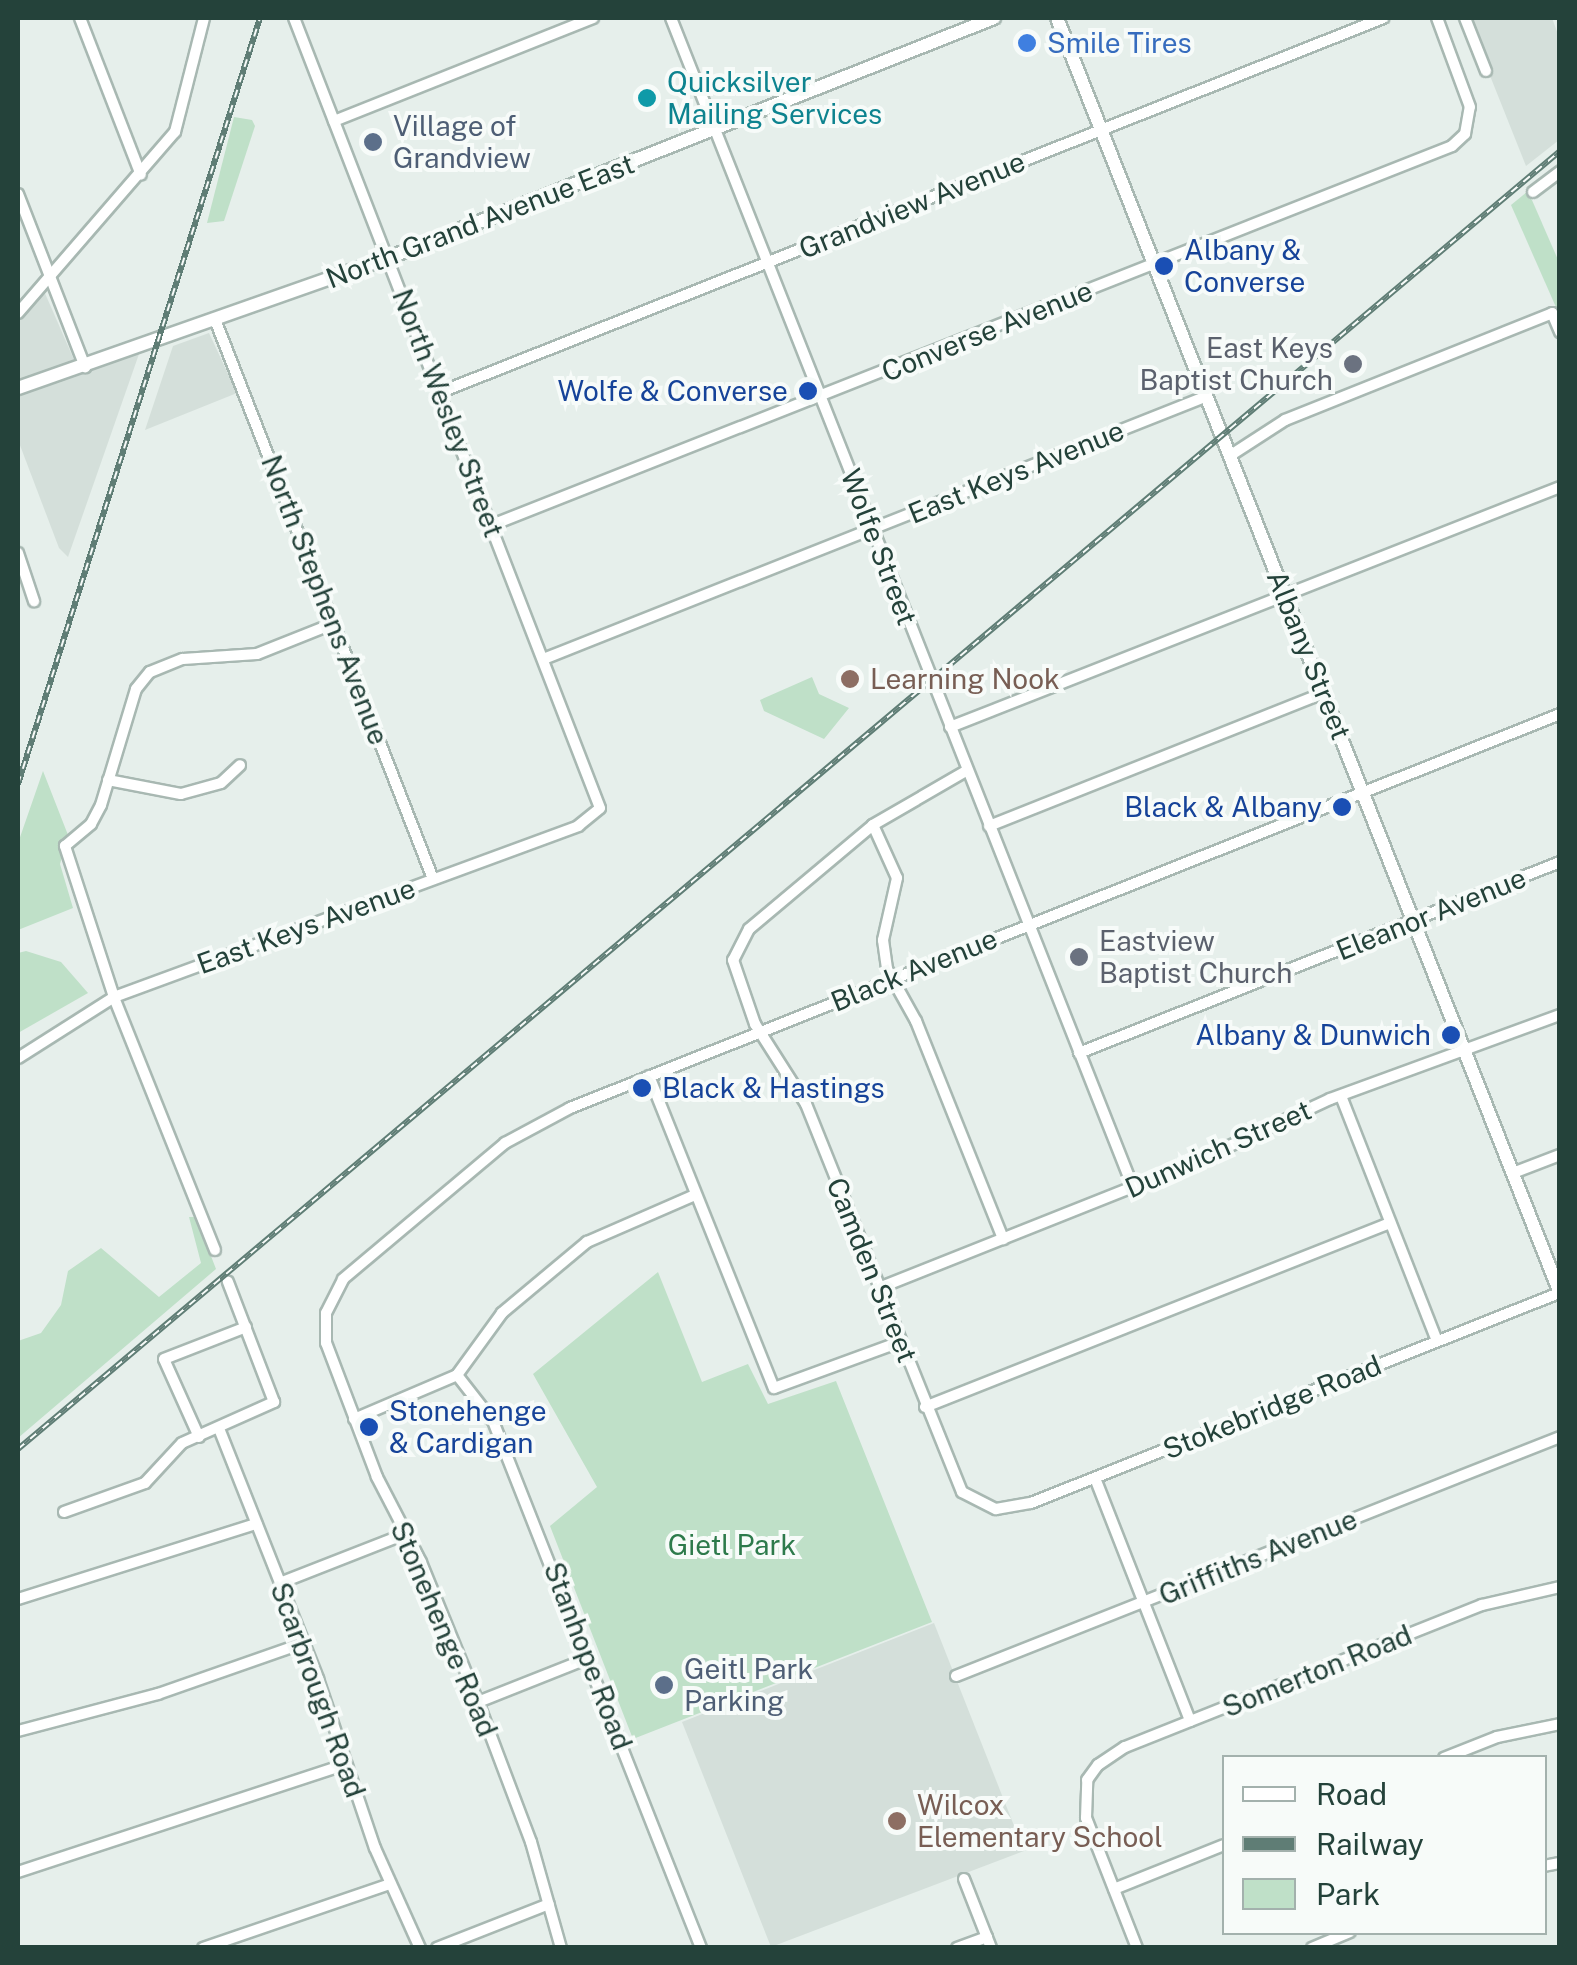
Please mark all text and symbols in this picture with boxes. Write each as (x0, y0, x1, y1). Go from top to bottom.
place label: Smile Tires (1047, 26, 1192, 60)
marker: Smile Tires (1016, 32, 1038, 54)
place label: Quicksilver Mailing Services (667, 65, 882, 131)
marker: Quicksilver Mailing Services (636, 87, 658, 109)
place label: Village of Grandview (393, 109, 531, 175)
marker: Village of Grandview (362, 131, 384, 153)
street label: Grandview Avenue (794, 144, 1030, 266)
street label: North Grand Avenue East (321, 147, 639, 295)
place label: Albany & Converse (1184, 233, 1305, 299)
marker: Albany & Converse (1153, 255, 1175, 277)
street label: Converse Avenue (877, 273, 1097, 389)
street label: North Wesley Street (385, 284, 511, 542)
place label: East Keys Baptist Church (1140, 331, 1333, 397)
marker: East Keys Baptist Church (1342, 353, 1364, 375)
place label: Wolfe & Converse (557, 374, 788, 408)
marker: Wolfe & Converse (797, 380, 819, 402)
street label: East Keys Avenue (903, 413, 1129, 531)
street label: North Stephens Avenue (254, 450, 396, 750)
street label: Wolfe Street (834, 464, 924, 630)
street label: Albany Street (1260, 565, 1358, 745)
place label: Learning Nook (870, 662, 1060, 696)
marker: Learning Nook (839, 668, 861, 690)
place label: Black & Albany (1124, 790, 1322, 824)
marker: Black & Albany (1331, 796, 1353, 818)
street label: Eleanor Avenue (1331, 861, 1531, 967)
street label: East Keys Avenue (192, 871, 420, 981)
street label: Black Avenue (826, 921, 1002, 1019)
place label: Eastview Baptist Church (1099, 924, 1292, 990)
marker: Eastview Baptist Church (1068, 946, 1090, 968)
place label: Albany & Dunwich (1195, 1018, 1431, 1052)
marker: Albany & Dunwich (1440, 1024, 1462, 1046)
place label: Black & Hastings (662, 1071, 885, 1105)
marker: Black & Hastings (631, 1077, 653, 1099)
street label: Dunwich Street (1120, 1093, 1316, 1205)
street label: Camden Street (820, 1173, 924, 1367)
street label: Stokebridge Road (1158, 1348, 1386, 1466)
place label: Stonehenge & Cardigan (389, 1394, 547, 1460)
marker: Stonehenge & Cardigan (358, 1416, 380, 1438)
street label: Griffiths Avenue (1154, 1502, 1362, 1612)
street label: Stonehenge Road (383, 1516, 505, 1742)
park label: Gietl Park (668, 1528, 796, 1562)
street label: Stanhope Road (537, 1557, 639, 1755)
street label: Scarbrough Road (264, 1578, 372, 1802)
street label: Somerton Road (1218, 1618, 1416, 1724)
place label: Geitl Park Parking (684, 1652, 813, 1718)
marker: Geitl Park Parking (653, 1674, 675, 1696)
legend (1222, 1755, 1547, 1935)
text: Road (1316, 1776, 1387, 1812)
place label: Wilcox Elementary School (917, 1788, 1163, 1854)
marker: Wilcox Elementary School (886, 1810, 908, 1832)
text: Railway (1316, 1826, 1424, 1862)
text: Park (1316, 1876, 1380, 1912)

